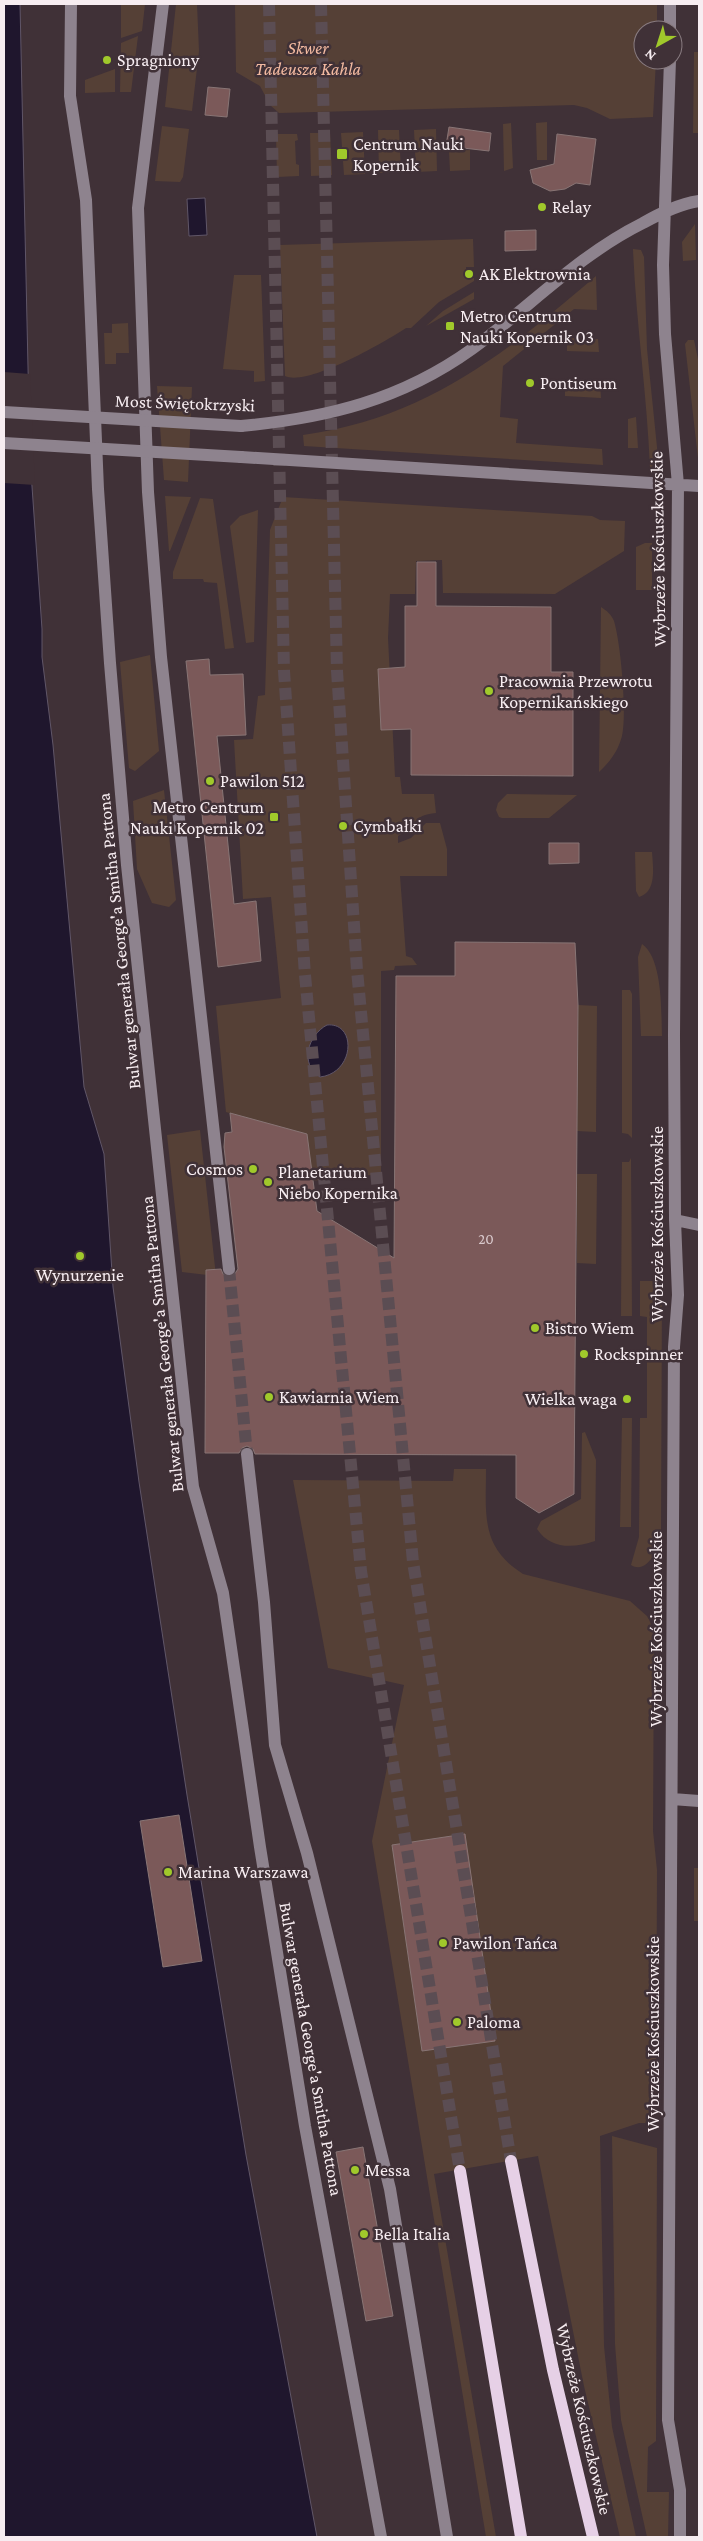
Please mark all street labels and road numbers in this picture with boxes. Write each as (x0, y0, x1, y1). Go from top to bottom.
street label: Most Świętokrzyski (115, 391, 256, 415)
street label: Wybrzeże Kościuszkowskie (646, 451, 670, 647)
street label: Bulwar generała George'a Smitha Pattona (93, 792, 145, 1090)
street label: Wybrzeże Kościuszkowskie (647, 1126, 667, 1322)
street label: Bulwar generała George'a Smitha Pattona (136, 1195, 188, 1493)
street label: Wybrzeże Kościuszkowskie (646, 1531, 666, 1727)
street label: Bulwar generała George'a Smitha Pattona (275, 1901, 347, 2197)
street label: Wybrzeże Kościuszkowskie (643, 1936, 663, 2132)
street label: Wybrzeże Kościuszkowskie (552, 2321, 616, 2517)

